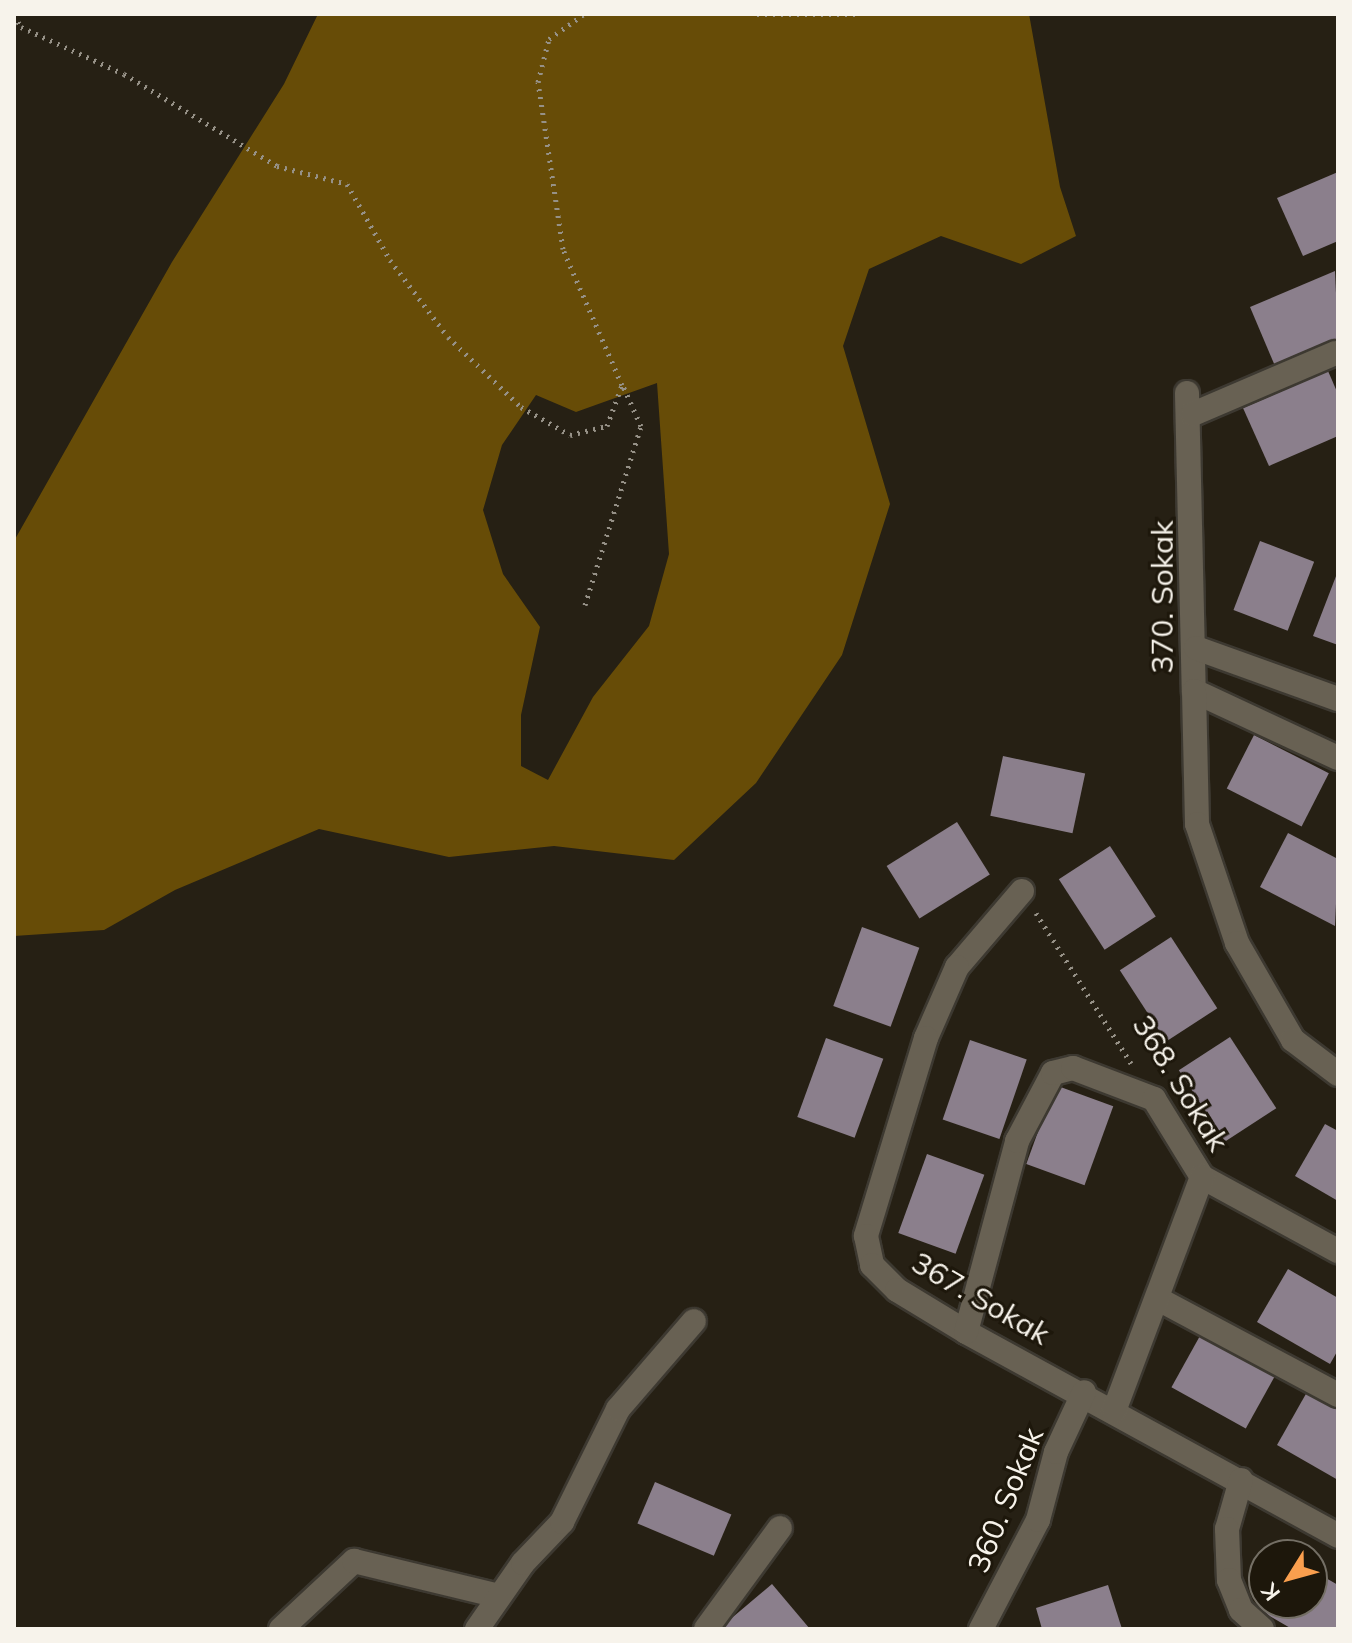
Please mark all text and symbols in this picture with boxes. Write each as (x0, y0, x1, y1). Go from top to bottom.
street label: 370. Sokak (1144, 520, 1180, 674)
street label: 368. Sokak (1125, 1008, 1237, 1158)
street label: 367. Sokak (906, 1244, 1056, 1352)
street label: 360. Sokak (960, 1422, 1050, 1578)
north arrow (1248, 1539, 1328, 1619)
text: K (1255, 1578, 1286, 1607)

